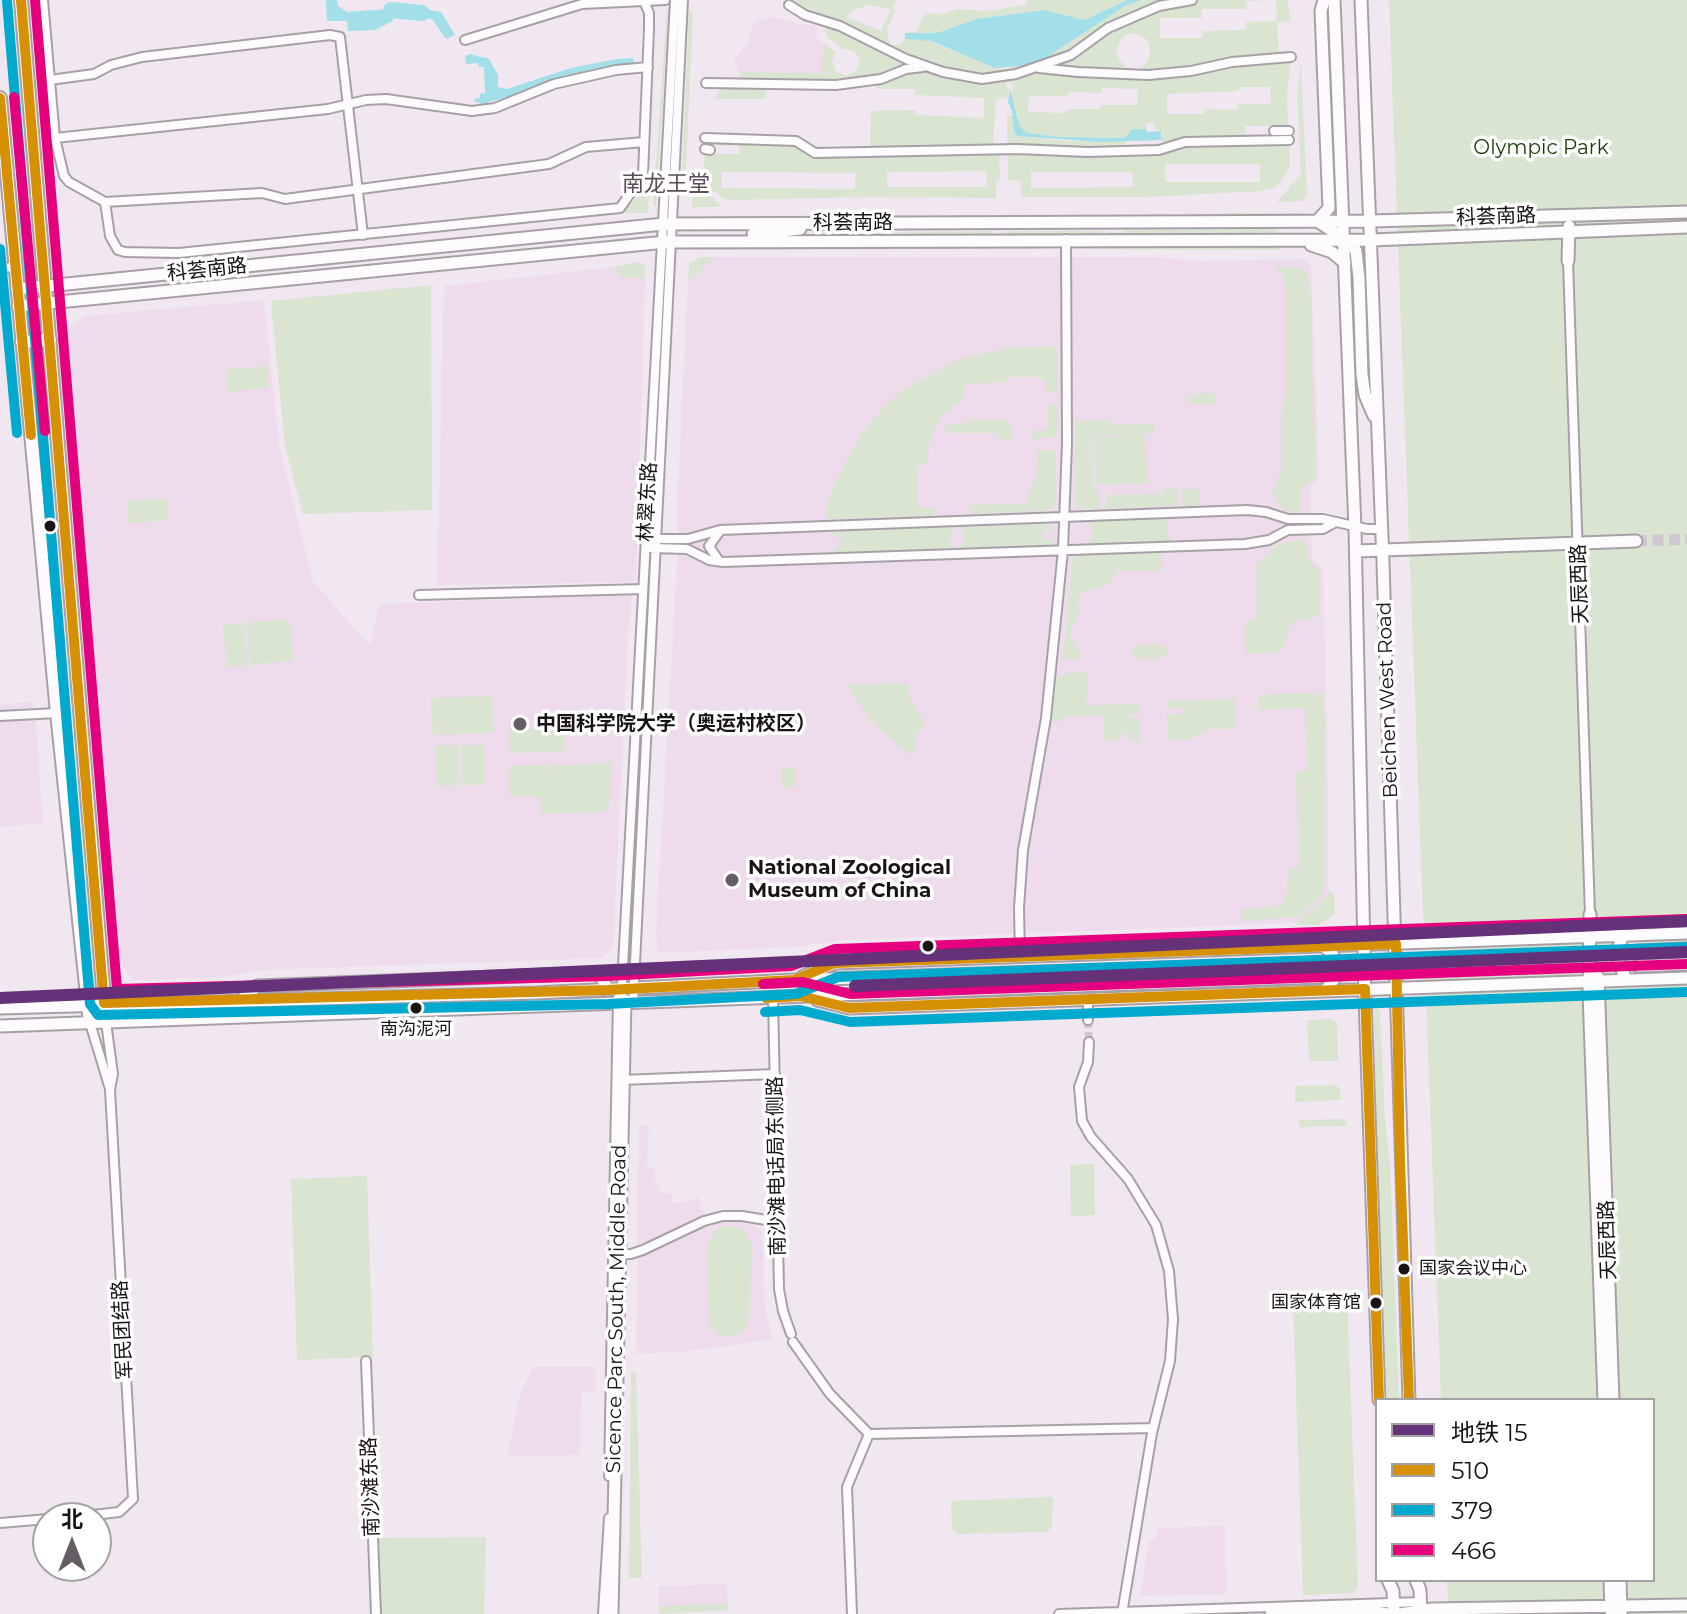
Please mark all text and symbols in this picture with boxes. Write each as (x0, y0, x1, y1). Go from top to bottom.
park label: Olympic Park (1473, 136, 1609, 160)
district label: 南龙王堂 (622, 172, 710, 198)
street label: 科荟南路 (1456, 204, 1536, 230)
street label: 科荟南路 (813, 211, 893, 235)
street label: 科荟南路 (166, 254, 248, 286)
street label: 林翠东路 (634, 461, 662, 543)
unlabelled marker (42, 518, 58, 534)
street label: 天辰西路 (1567, 544, 1593, 624)
street label: Beichen West Road (1373, 601, 1403, 799)
place label: 中国科学院大学（奥运村校区） (536, 712, 816, 736)
marker: 中国科学院大学（奥运村校区） (511, 715, 529, 733)
place label: National Zoological Museum of China (748, 856, 951, 903)
marker: National Zoological Museum of China (723, 871, 741, 889)
unlabelled marker (920, 938, 936, 954)
marker: 南沟泥河 (408, 1000, 424, 1016)
place label: 南沟泥河 (380, 1019, 452, 1041)
street label: 南沙滩电话局东侧路 (763, 1076, 791, 1256)
street label: Sicence Parc South, Middle Road (602, 1144, 632, 1474)
street label: 天辰西路 (1595, 1200, 1621, 1280)
place label: 国家会议中心 (1419, 1258, 1527, 1280)
marker: 国家会议中心 (1396, 1261, 1412, 1277)
street label: 军民团结路 (108, 1279, 138, 1381)
place label: 国家体育馆 (1271, 1292, 1361, 1314)
marker: 国家体育馆 (1368, 1295, 1384, 1311)
legend (1375, 1398, 1655, 1582)
text: 地铁 15 (1451, 1418, 1528, 1447)
street label: 南沙滩东路 (357, 1437, 385, 1537)
text: 510 (1451, 1456, 1489, 1485)
text: 379 (1451, 1496, 1493, 1525)
north arrow (32, 1502, 112, 1582)
text: 北 (61, 1506, 83, 1533)
text: 466 (1451, 1536, 1496, 1565)

